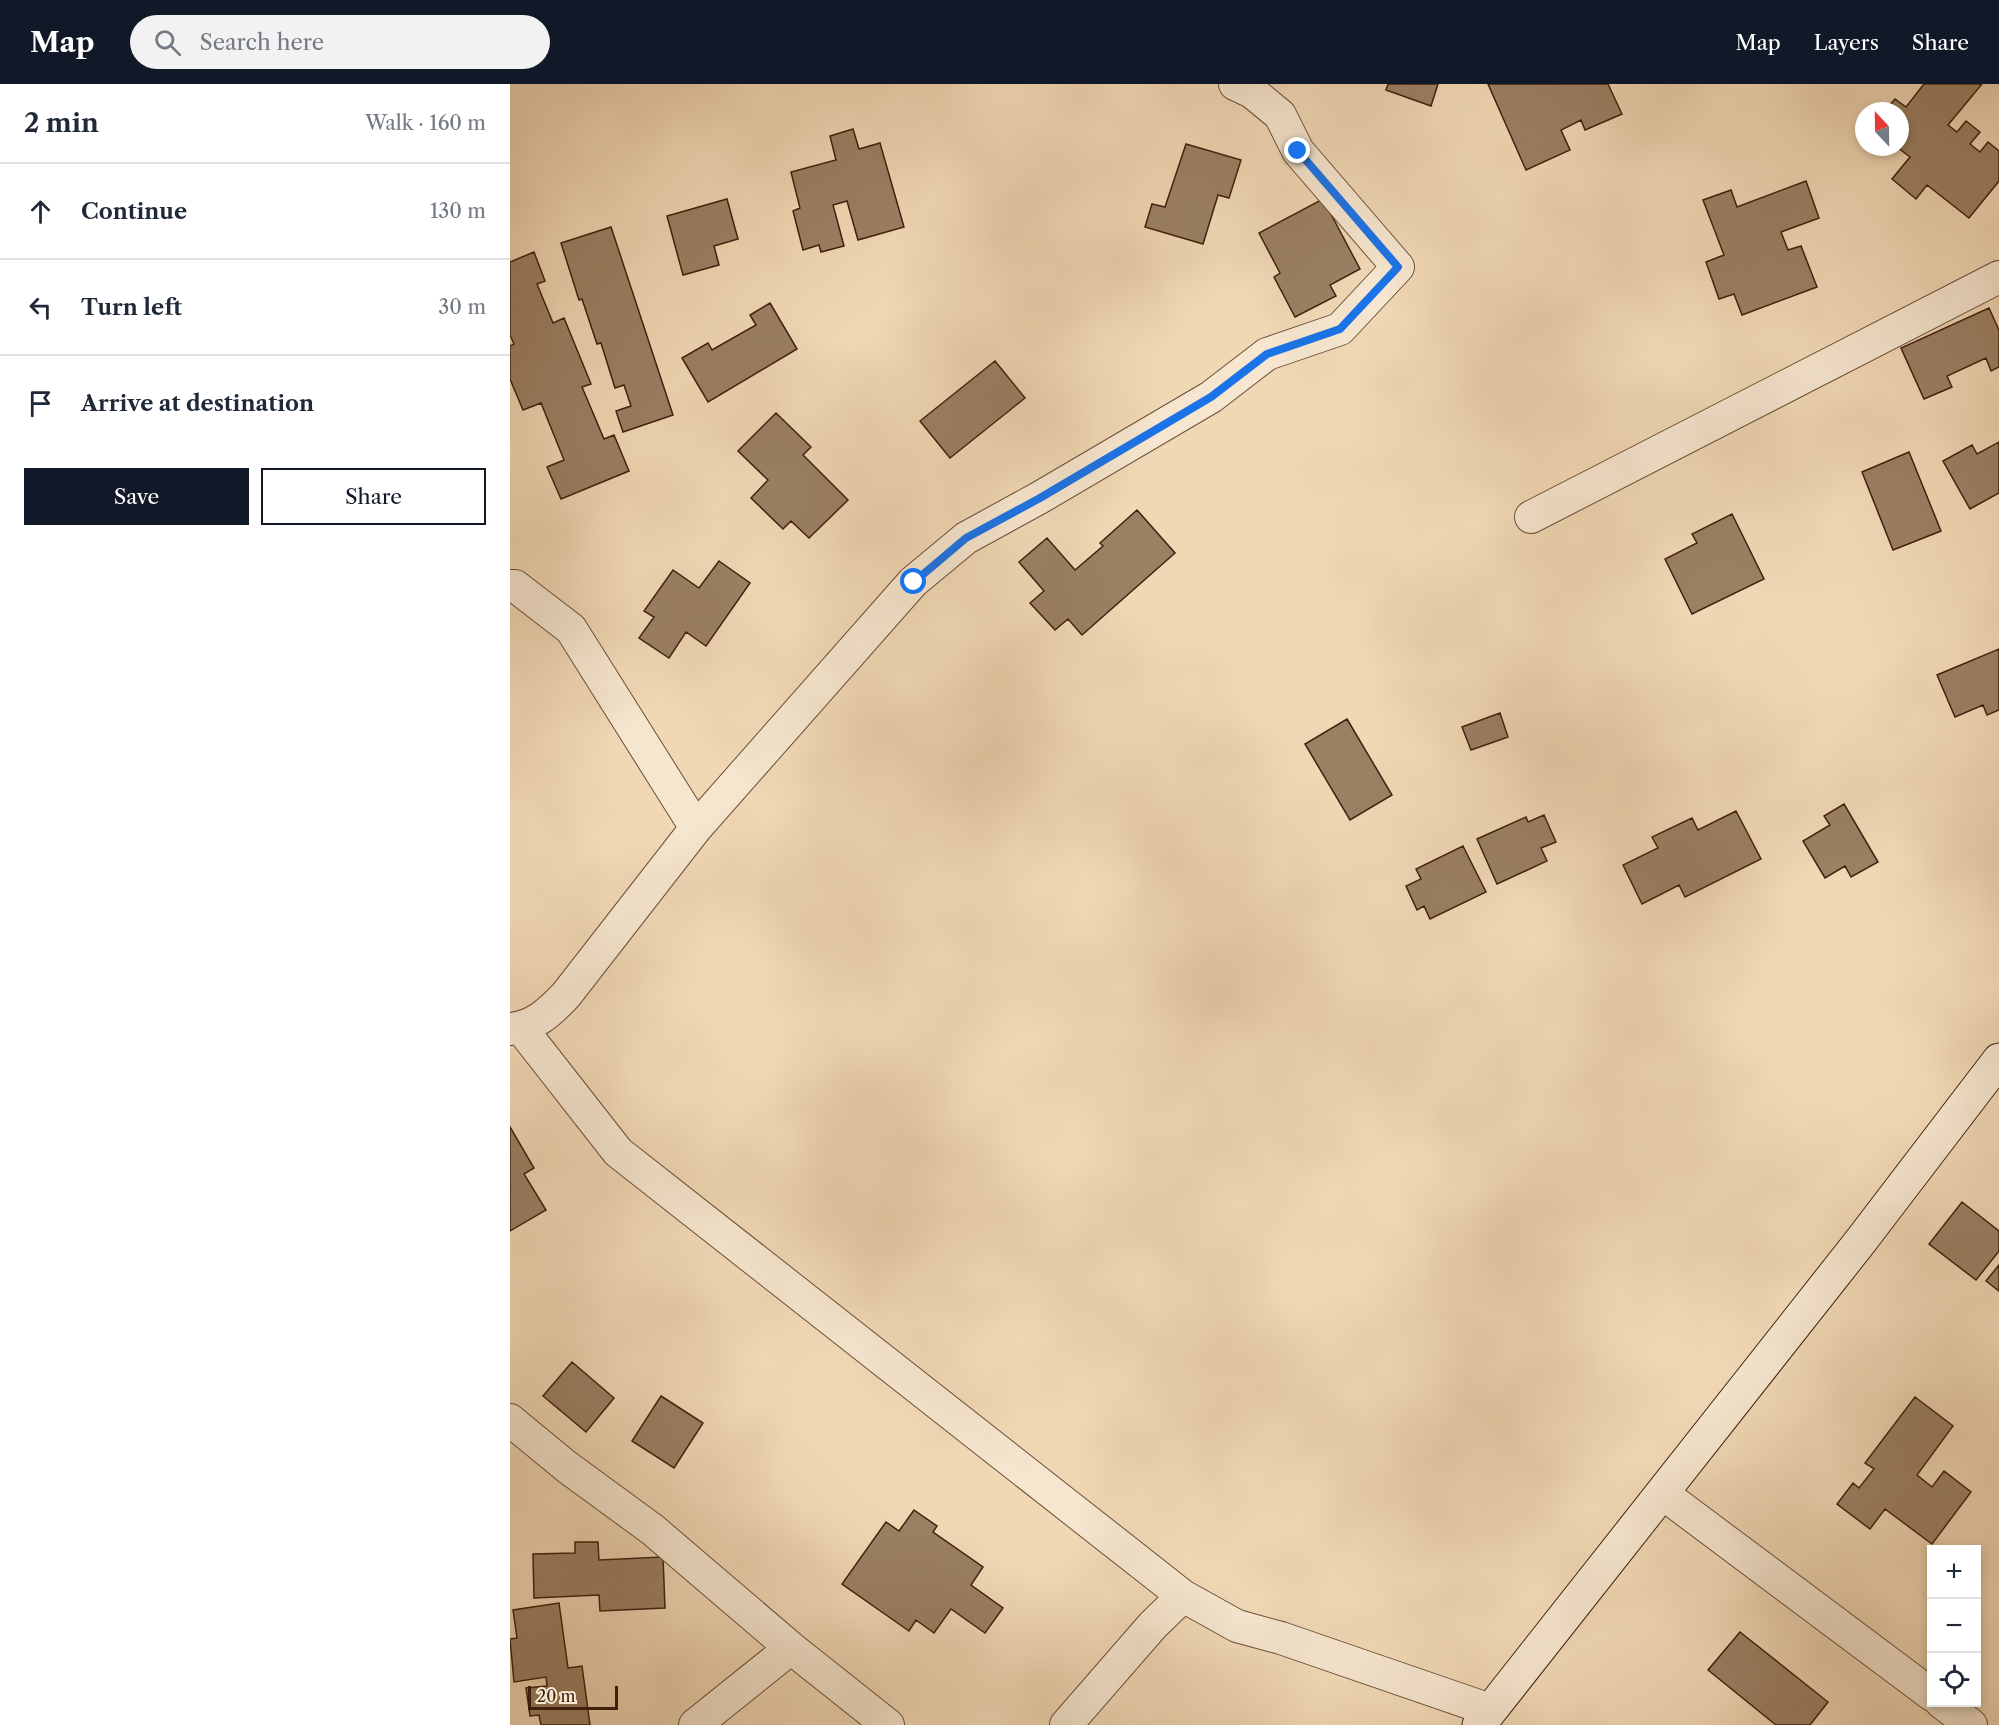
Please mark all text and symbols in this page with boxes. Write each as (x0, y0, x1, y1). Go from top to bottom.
search box (130, 15, 550, 69)
text: Map (30, 25, 94, 59)
icon: search (151, 26, 184, 59)
text: Search here (199, 29, 324, 56)
text: Map (1736, 30, 1781, 55)
text: Layers (1814, 30, 1879, 55)
text: Share (1912, 30, 1969, 55)
north arrow (1855, 102, 1909, 156)
text: 2 min (24, 107, 99, 139)
text: Walk · 160 m (365, 111, 486, 135)
route end (1284, 137, 1310, 163)
icon: ahead (24, 195, 57, 228)
text: Continue (81, 198, 187, 225)
text: 130 m (430, 199, 486, 223)
icon: left (24, 291, 57, 324)
text: Turn left (81, 294, 182, 321)
text: 30 m (438, 295, 486, 319)
icon: arrive (24, 387, 57, 420)
text: Arrive at destination (81, 390, 314, 417)
button: Save (24, 468, 249, 525)
button: Share (261, 468, 486, 525)
route start (900, 568, 926, 594)
map controls (1927, 1545, 1981, 1707)
button: + (1927, 1545, 1981, 1599)
button: − (1927, 1599, 1981, 1653)
button: locate (1927, 1653, 1981, 1707)
scale bar (528, 1683, 618, 1710)
text: 20 m (537, 1686, 576, 1706)

